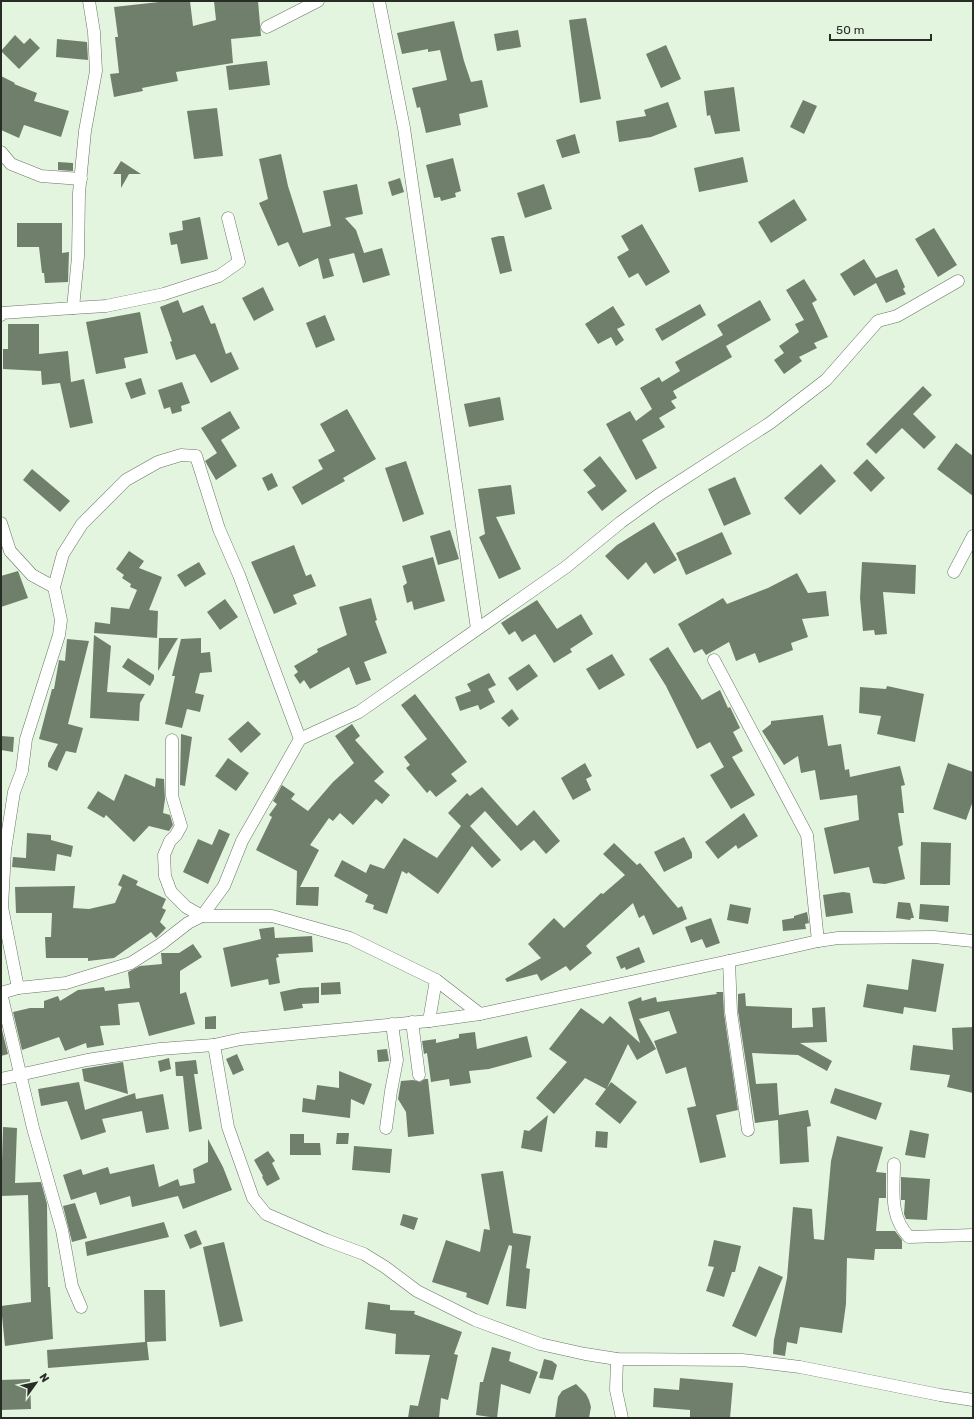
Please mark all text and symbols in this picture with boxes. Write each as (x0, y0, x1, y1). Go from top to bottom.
scale bar (830, 16, 931, 42)
text: 50 m (836, 23, 864, 37)
north arrow (16, 1363, 56, 1403)
text: N (36, 1371, 52, 1385)

